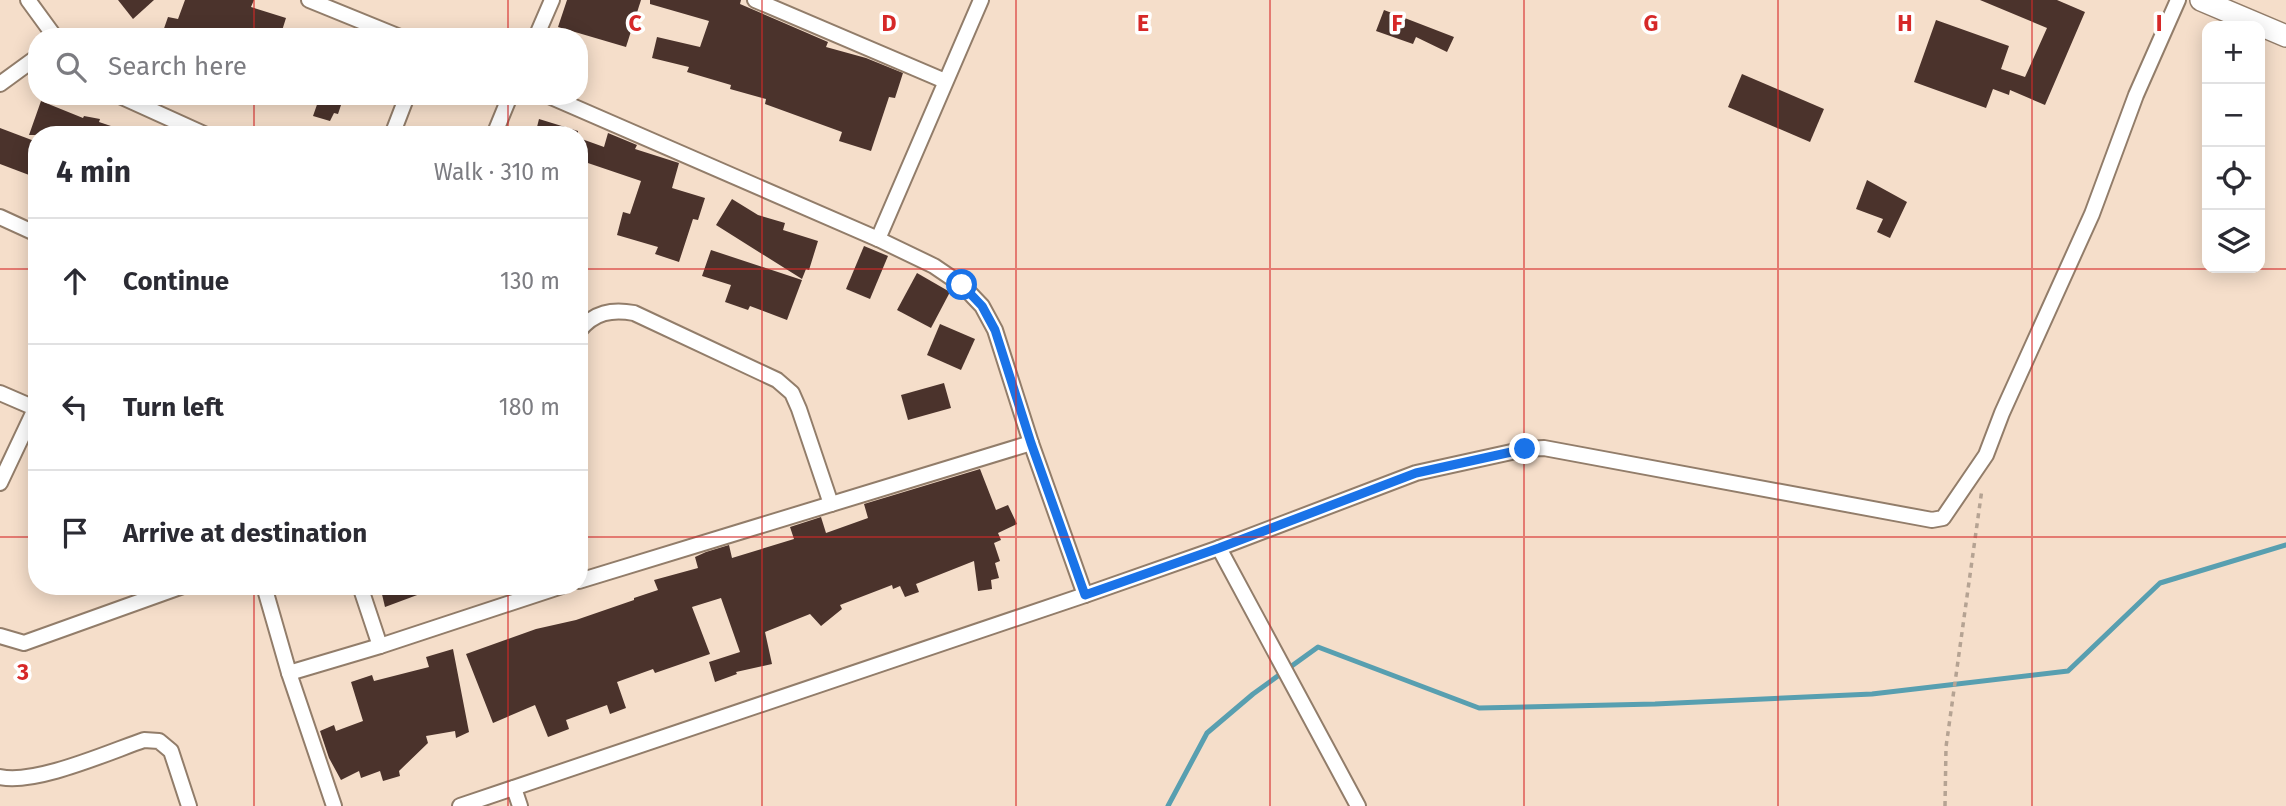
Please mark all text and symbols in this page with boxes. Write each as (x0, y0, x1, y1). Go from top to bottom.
text: C (628, 9, 642, 37)
text: D (882, 9, 897, 37)
text: E (1137, 9, 1149, 37)
text: F (1391, 9, 1403, 37)
text: G (1644, 9, 1658, 37)
text: H (1897, 9, 1913, 37)
text: I (2156, 9, 2162, 37)
map controls (2202, 21, 2265, 273)
button: + (2202, 21, 2265, 84)
search box (28, 28, 588, 105)
icon: search (52, 48, 90, 86)
text: Search here (108, 51, 247, 82)
button: − (2202, 84, 2265, 147)
button: locate (2202, 147, 2265, 210)
text: 4 min (56, 154, 131, 190)
text: Walk · 310 m (434, 158, 560, 186)
button: layers (2202, 210, 2265, 273)
icon: ahead (56, 262, 94, 300)
text: Continue (123, 266, 229, 297)
text: 130 m (500, 267, 560, 295)
route start (946, 269, 977, 300)
icon: left (56, 388, 94, 426)
text: Turn left (123, 392, 224, 423)
text: 180 m (499, 393, 560, 421)
route end (1509, 433, 1540, 464)
icon: arrive (56, 514, 94, 552)
text: Arrive at destination (123, 518, 367, 549)
text: 3 (16, 658, 29, 686)

